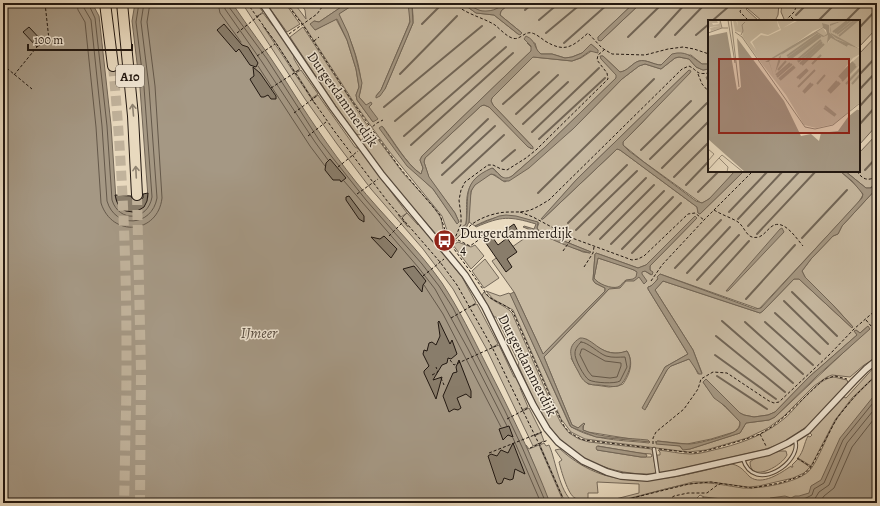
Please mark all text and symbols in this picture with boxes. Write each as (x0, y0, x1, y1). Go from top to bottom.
inset map (708, 20, 860, 172)
scale bar (28, 26, 132, 52)
text: 100 m (34, 32, 63, 48)
street label: Durgerdammerdijk (303, 48, 383, 151)
road number: A10 (116, 65, 144, 87)
one-way arrow (129, 104, 136, 117)
one-way arrow (132, 166, 139, 179)
place label: Durgerdammerdijk 4 (460, 224, 572, 259)
bus stop icon: Durgerdammerdijk 4 (431, 228, 457, 254)
street label: Durgerdammerdijk (494, 311, 561, 419)
water label: IJmeer (241, 323, 278, 343)

